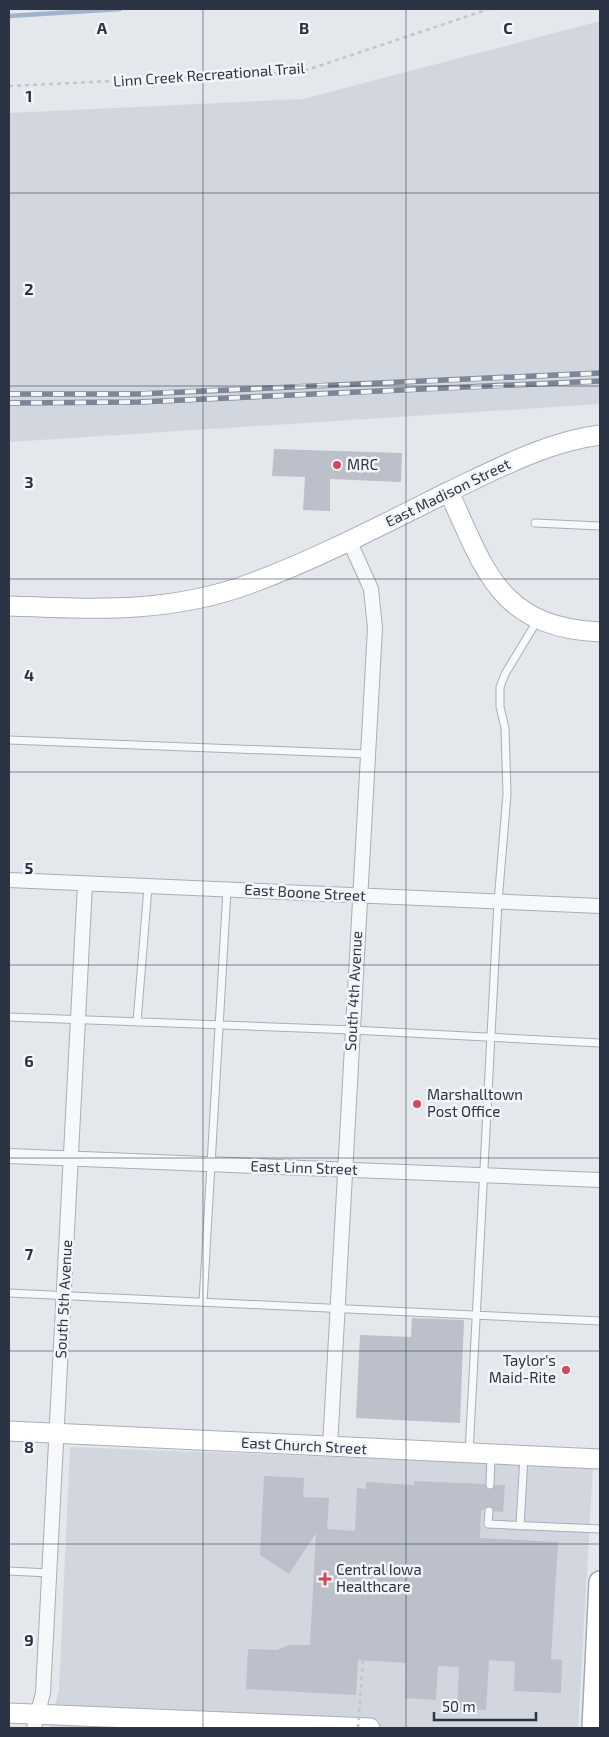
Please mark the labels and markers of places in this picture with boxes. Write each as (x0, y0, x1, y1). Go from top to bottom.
place label: MRC (347, 455, 378, 473)
marker: MRC (331, 459, 343, 471)
place label: Marshalltown Post Office (427, 1085, 523, 1120)
marker: Marshalltown Post Office (411, 1098, 423, 1110)
place label: Taylor's Maid-Rite (489, 1351, 556, 1386)
marker: Taylor's Maid-Rite (560, 1364, 572, 1376)
place label: Central Iowa Healthcare (336, 1560, 422, 1595)
marker: Central Iowa Healthcare (318, 1572, 332, 1586)

